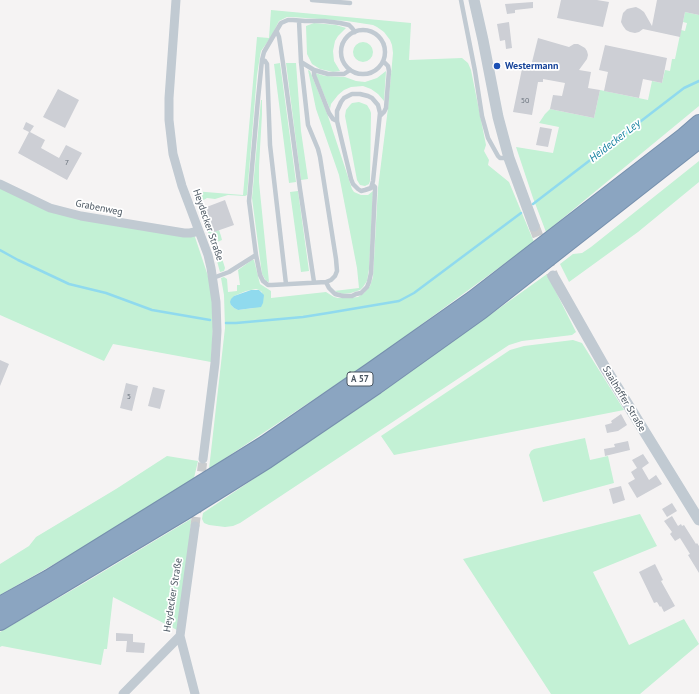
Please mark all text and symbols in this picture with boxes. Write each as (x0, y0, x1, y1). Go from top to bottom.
place label: Westermann (505, 60, 558, 72)
marker: Westermann (492, 61, 502, 71)
house number: 50 (521, 96, 529, 106)
water label: Heidecker Ley (587, 117, 643, 165)
house number: 7 (65, 158, 69, 168)
street label: Heydecker Straße (190, 188, 226, 262)
street label: Grabenweg (74, 198, 124, 218)
street label: Saalhoffer Straße (600, 364, 648, 434)
road number: A 57 (347, 372, 373, 386)
house number: 5 (127, 392, 131, 402)
street label: Heydecker Straße (161, 557, 185, 633)

